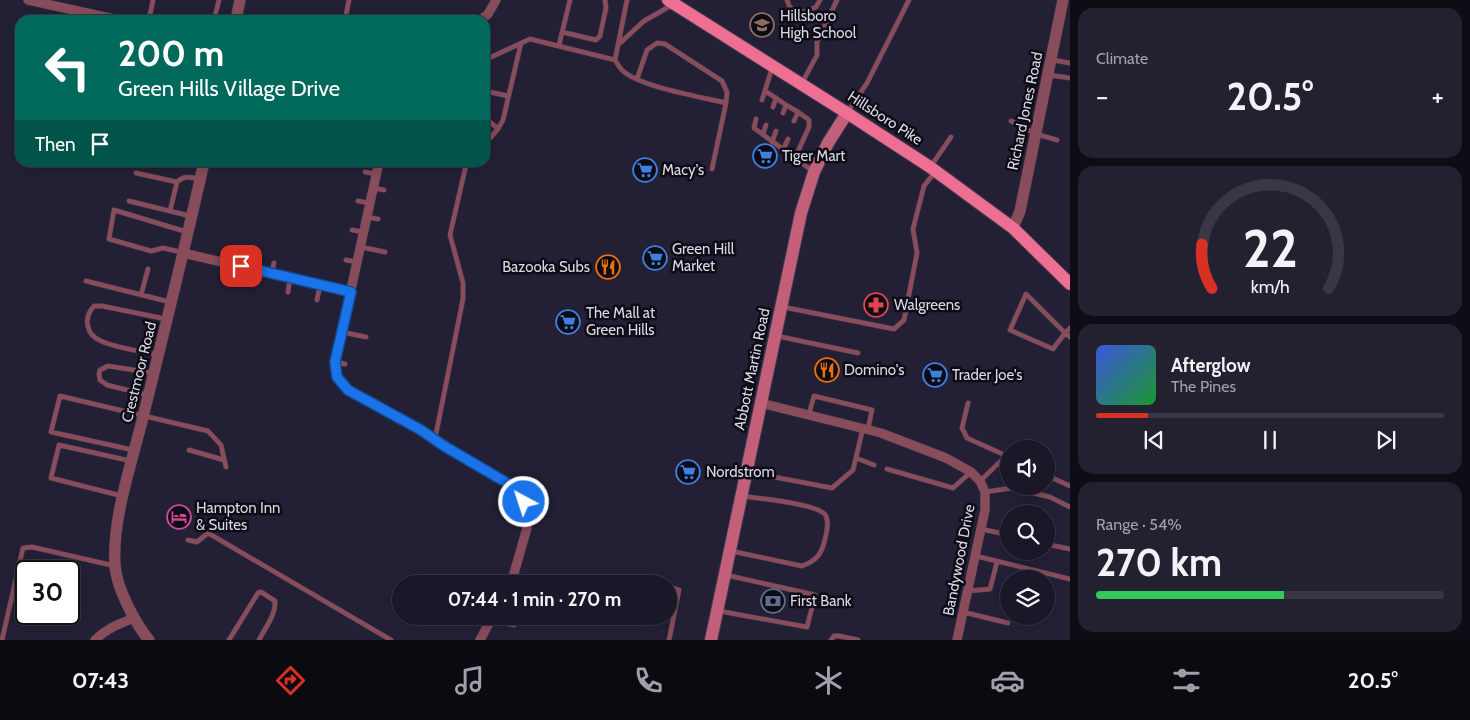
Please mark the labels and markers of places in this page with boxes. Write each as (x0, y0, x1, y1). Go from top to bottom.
place label: Hillsboro High School (780, 7, 857, 42)
school or university icon: Hillsboro High School (749, 12, 775, 38)
supermarket icon: Tiger Mart (752, 143, 778, 169)
place label: Tiger Mart (782, 147, 845, 165)
supermarket icon: Macy's (632, 157, 658, 183)
place label: Macy's (662, 161, 704, 179)
place label: Green Hill Market (672, 240, 735, 275)
pin (220, 245, 262, 287)
supermarket icon: Green Hill Market (642, 245, 668, 271)
restaurant icon: Bazooka Subs (595, 254, 621, 280)
place label: Bazooka Subs (502, 258, 590, 276)
pharmacy icon: Walgreens (863, 292, 889, 318)
place label: Walgreens (894, 296, 960, 314)
place label: The Mall at Green Hills (586, 304, 655, 339)
supermarket icon: The Mall at Green Hills (555, 309, 581, 335)
restaurant icon: Domino's (814, 357, 840, 383)
place label: Domino's (844, 361, 904, 379)
supermarket icon: Trader Joe's (922, 362, 948, 388)
place label: Trader Joe's (952, 366, 1023, 384)
supermarket icon: Nordstrom (675, 459, 701, 485)
place label: Nordstrom (706, 463, 775, 481)
place label: Hampton Inn & Suites (196, 499, 281, 534)
hotel icon: Hampton Inn & Suites (166, 504, 192, 530)
bank icon: First Bank (760, 588, 786, 614)
place label: First Bank (790, 592, 852, 610)

